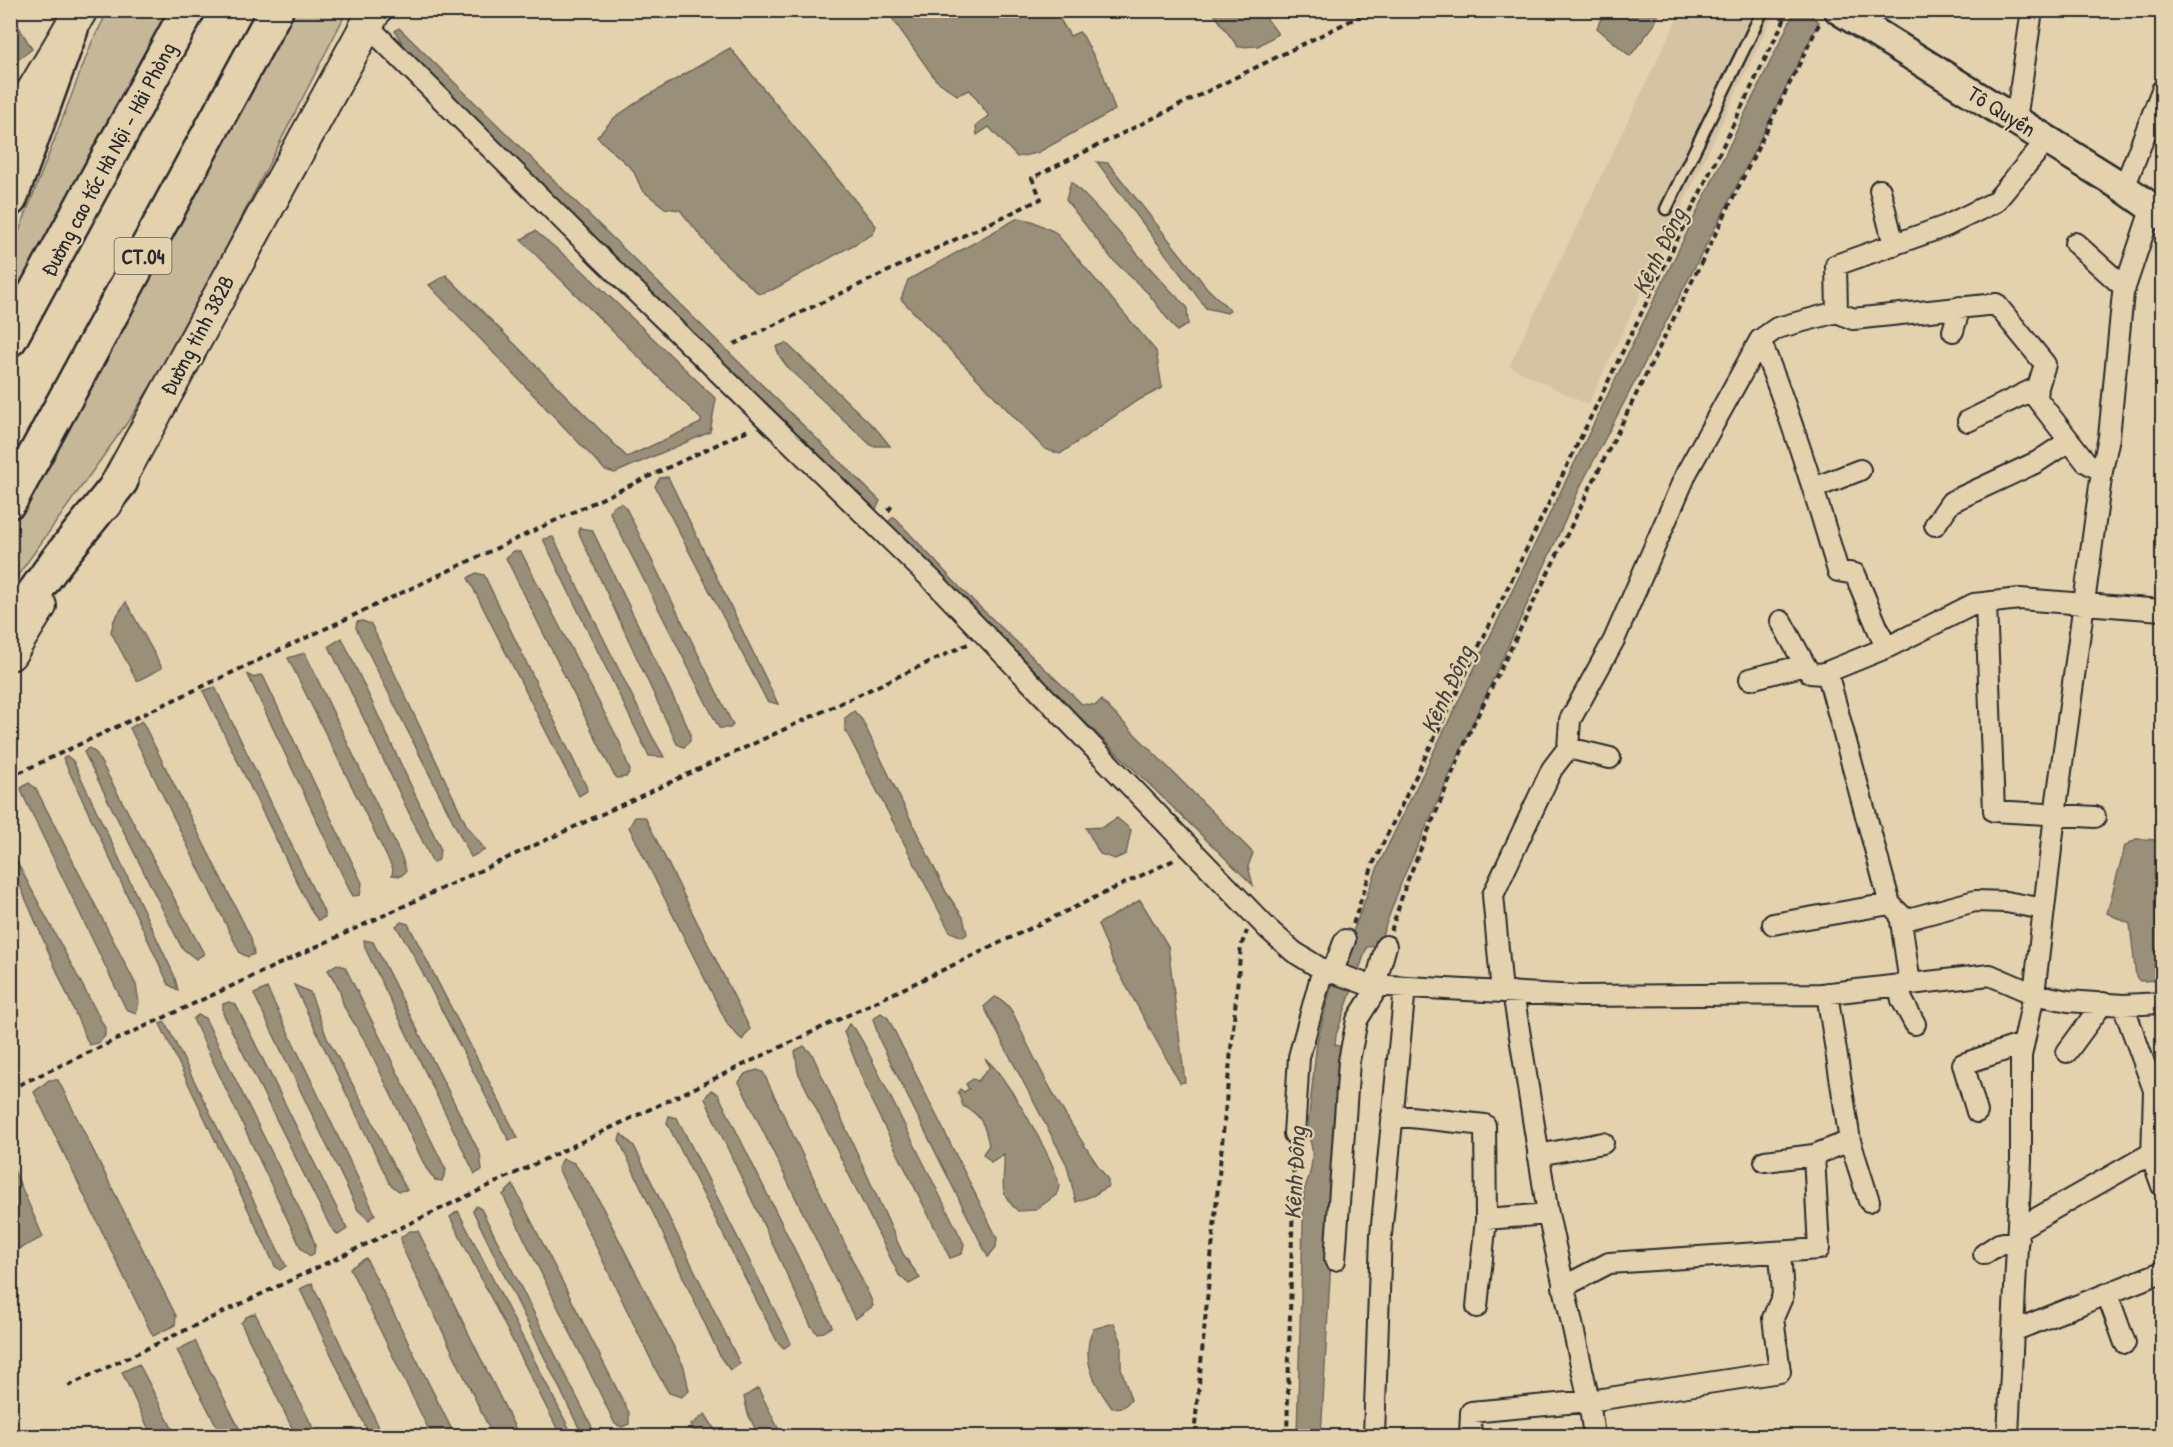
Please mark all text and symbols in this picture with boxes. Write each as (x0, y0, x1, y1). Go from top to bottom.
street label: Đường cao tốc Hà Nội - Hải Phòng (33, 37, 183, 281)
street label: Tô Quyền (1962, 78, 2042, 144)
water label: Kênh Đông (1623, 201, 1694, 300)
road number: CT.04 (114, 238, 172, 274)
street label: Đường tỉnh 382B (153, 270, 241, 400)
water label: Kênh Đông (1412, 639, 1482, 738)
water label: Kênh Đông (1276, 1124, 1313, 1220)

